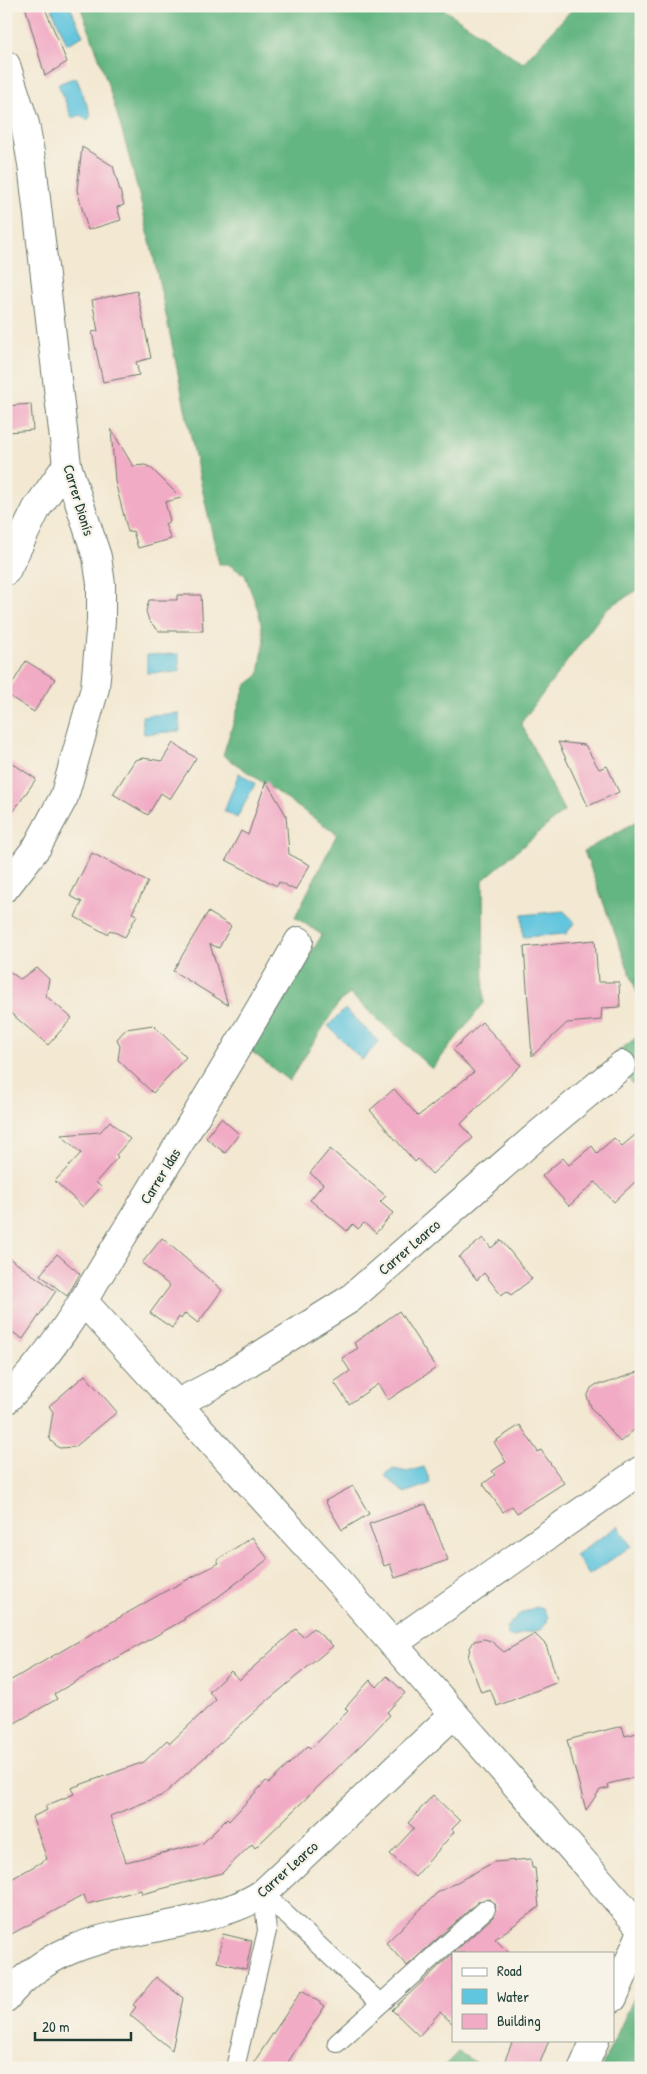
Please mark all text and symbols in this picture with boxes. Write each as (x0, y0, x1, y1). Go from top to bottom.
street label: Carrer Dionís (58, 462, 100, 538)
street label: Carrer Idas (135, 1144, 185, 1208)
street label: Carrer Learco (373, 1214, 445, 1280)
street label: Carrer Learco (252, 1836, 322, 1902)
legend (452, 1952, 614, 2042)
text: Road (497, 1960, 522, 1981)
text: Water (497, 1986, 529, 2007)
scale bar (35, 2009, 131, 2041)
text: Building (497, 2010, 541, 2031)
text: 20 m (42, 2016, 69, 2037)

